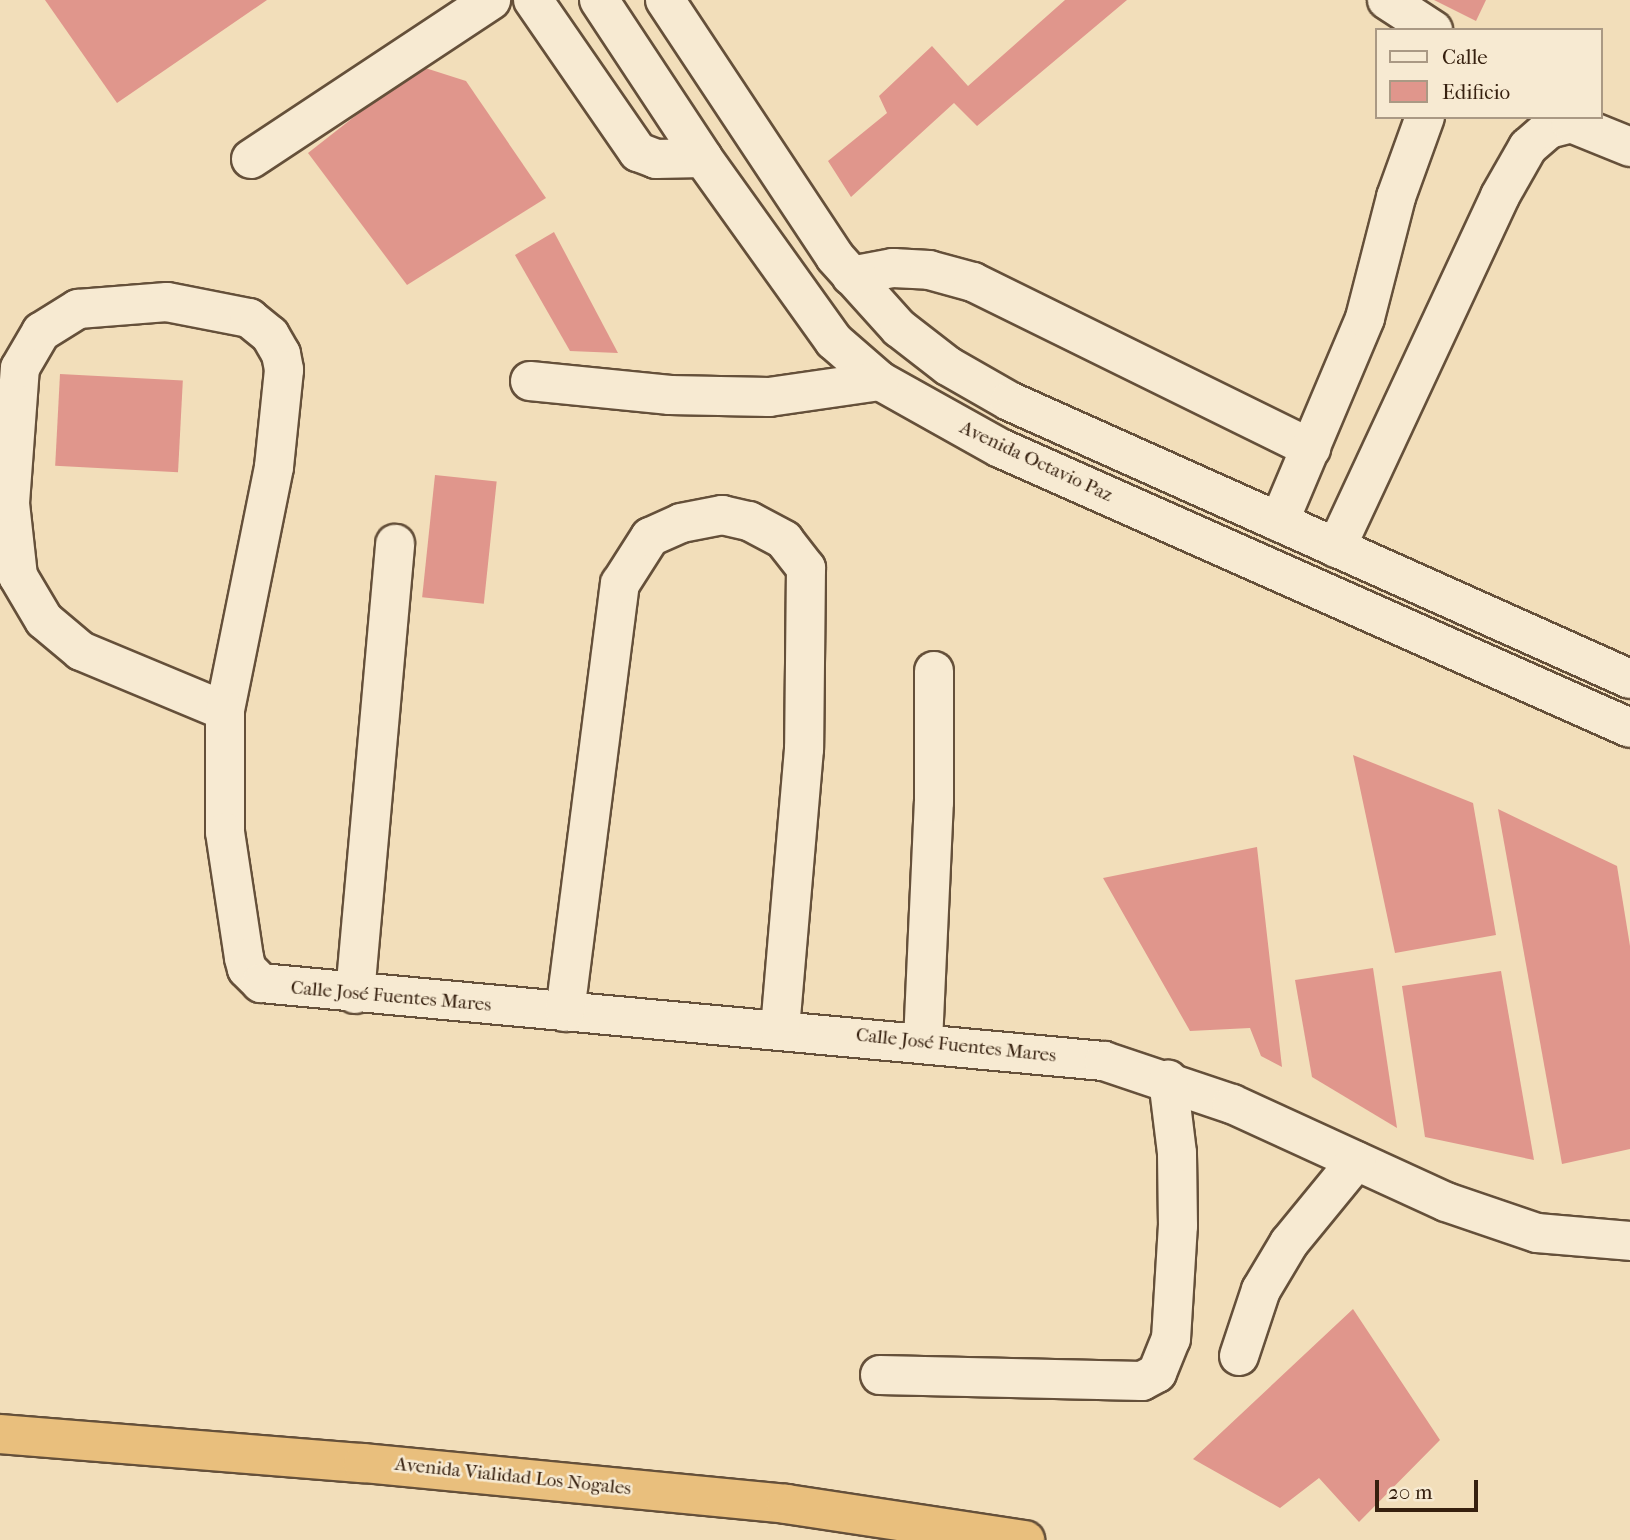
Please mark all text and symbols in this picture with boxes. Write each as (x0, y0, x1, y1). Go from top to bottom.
legend (1374, 28, 1602, 119)
text: Calle (1442, 45, 1488, 69)
text: Edificio (1442, 80, 1510, 104)
street label: Avenida Octavio Paz (956, 417, 1116, 507)
street label: Calle José Fuentes Mares (290, 977, 492, 1017)
street label: Calle José Fuentes Mares (855, 1024, 1057, 1068)
street label: Avenida Vialidad Los Nogales (394, 1453, 632, 1501)
scale bar (1378, 1466, 1481, 1510)
text: 20 m (1388, 1480, 1432, 1504)

